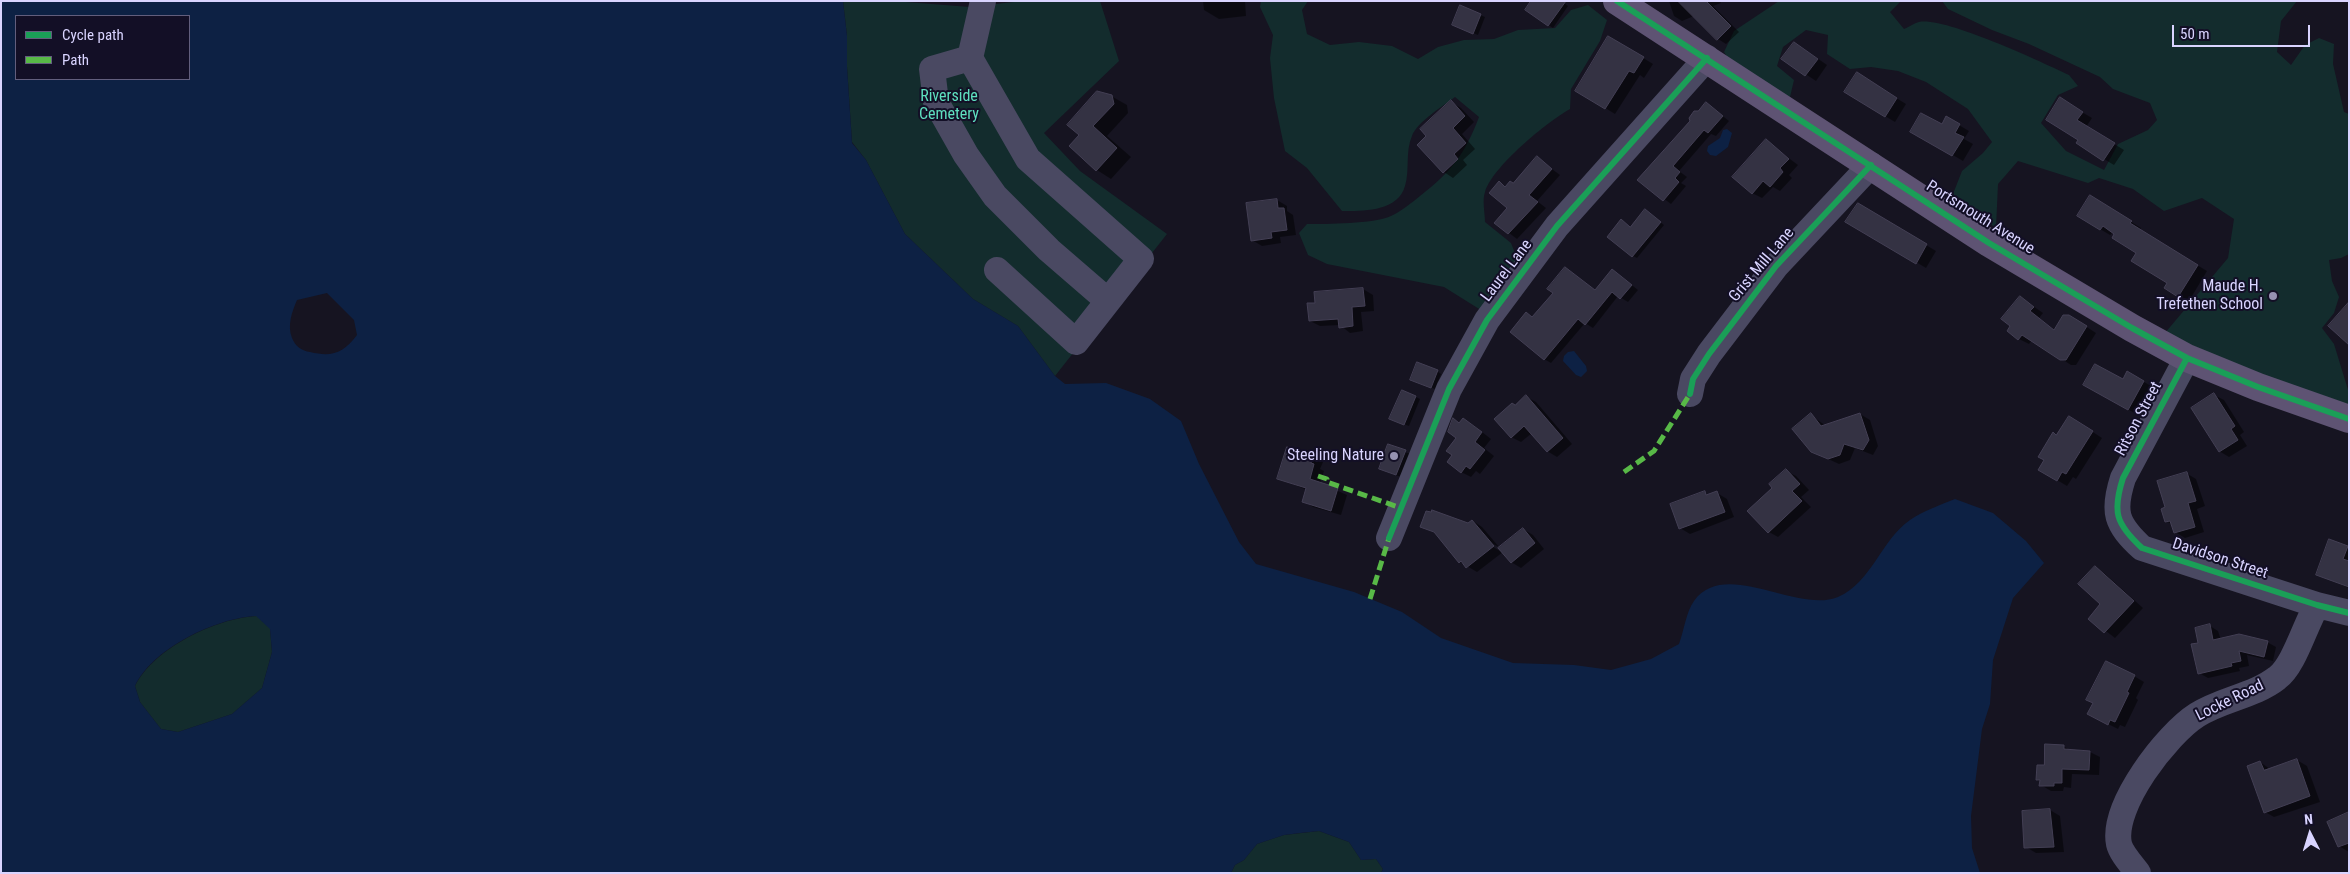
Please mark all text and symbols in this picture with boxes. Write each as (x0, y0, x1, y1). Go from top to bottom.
legend (15, 15, 190, 80)
scale bar (2175, 15, 2312, 47)
text: 50 m (2180, 25, 2210, 43)
text: Cycle path (62, 26, 124, 44)
text: Path (62, 51, 89, 69)
park label: Riverside Cemetery (919, 87, 979, 125)
street label: Portsmouth Avenue (1922, 177, 2038, 259)
street label: Grist Mill Lane (1725, 224, 1799, 306)
street label: Laurel Lane (1477, 236, 1537, 306)
place label: Maude H. Trefethen School (2156, 277, 2263, 315)
marker: Maude H. Trefethen School (2267, 290, 2279, 302)
street label: Ritson Street (2111, 379, 2167, 459)
place label: Steeling Nature (1287, 446, 1384, 466)
marker: Steeling Nature (1388, 450, 1400, 462)
street label: Davidson Street (2170, 535, 2270, 583)
street label: Locke Road (2193, 676, 2267, 726)
north arrow (2285, 809, 2335, 859)
text: N (2304, 811, 2314, 827)

